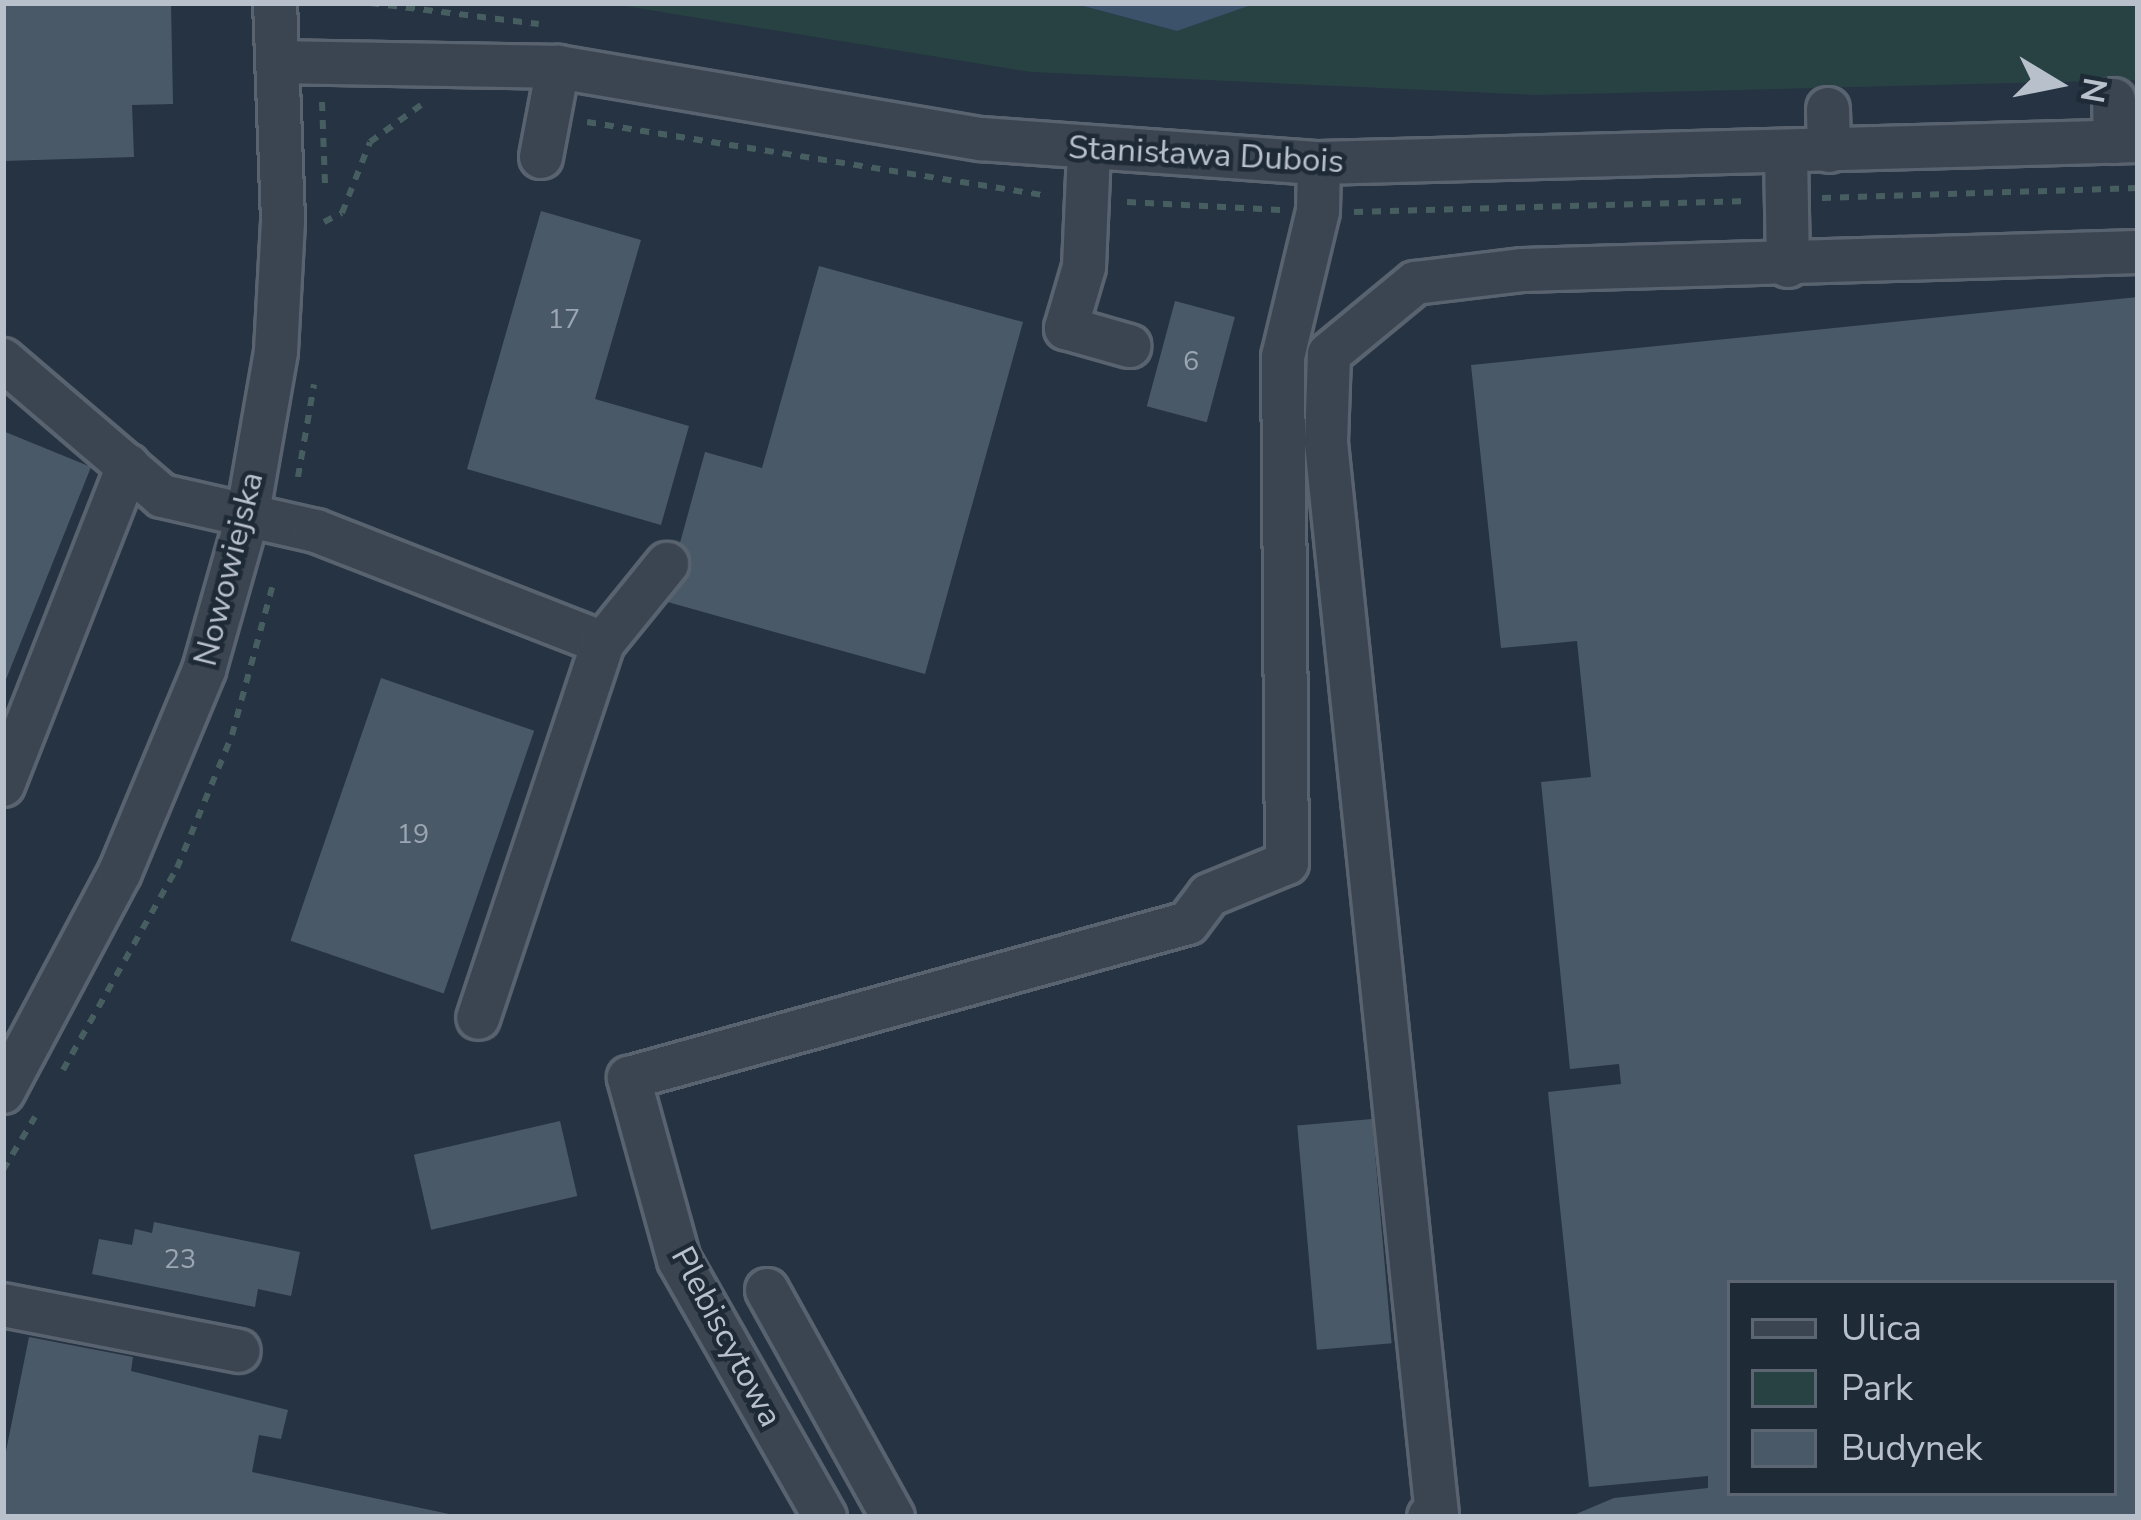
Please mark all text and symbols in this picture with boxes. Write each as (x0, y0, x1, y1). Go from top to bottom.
north arrow (1997, 24, 2117, 144)
text: N (2069, 74, 2117, 106)
street label: Stanisława Dubois (1067, 128, 1345, 182)
house number: 17 (548, 304, 580, 336)
house number: 6 (1183, 346, 1199, 378)
street label: Nowowiejska (186, 468, 272, 670)
house number: 19 (397, 819, 429, 851)
street label: Plebiscytowa (662, 1240, 790, 1434)
house number: 23 (164, 1244, 196, 1276)
legend (1727, 1280, 2117, 1496)
text: Ulica (1841, 1304, 1922, 1353)
text: Park (1841, 1364, 1913, 1413)
text: Budynek (1841, 1424, 1983, 1473)

